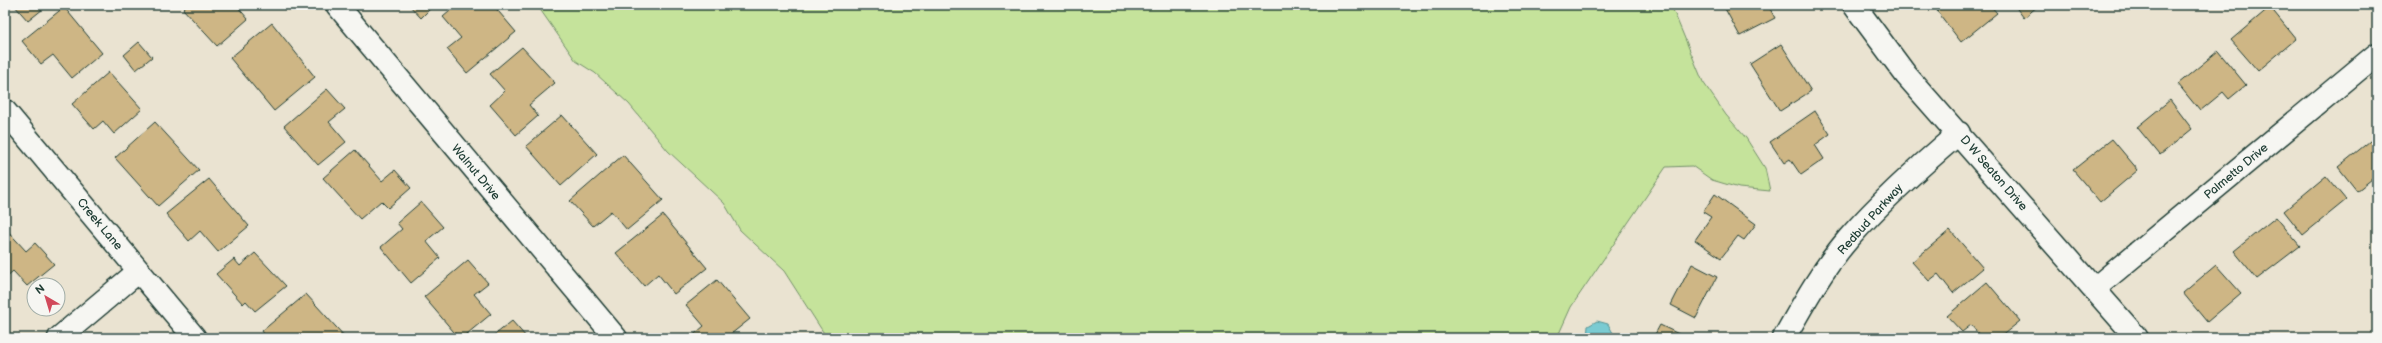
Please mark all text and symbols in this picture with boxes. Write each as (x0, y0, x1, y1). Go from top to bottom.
street label: D W Seaton Drive (1957, 133, 2030, 214)
street label: Palmetto Drive (2201, 140, 2271, 202)
street label: Walnut Drive (448, 141, 503, 203)
street label: Redbud Parkway (1835, 180, 1907, 258)
street label: Creek Lane (74, 195, 126, 253)
north arrow (26, 277, 66, 317)
text: N (33, 282, 47, 297)

